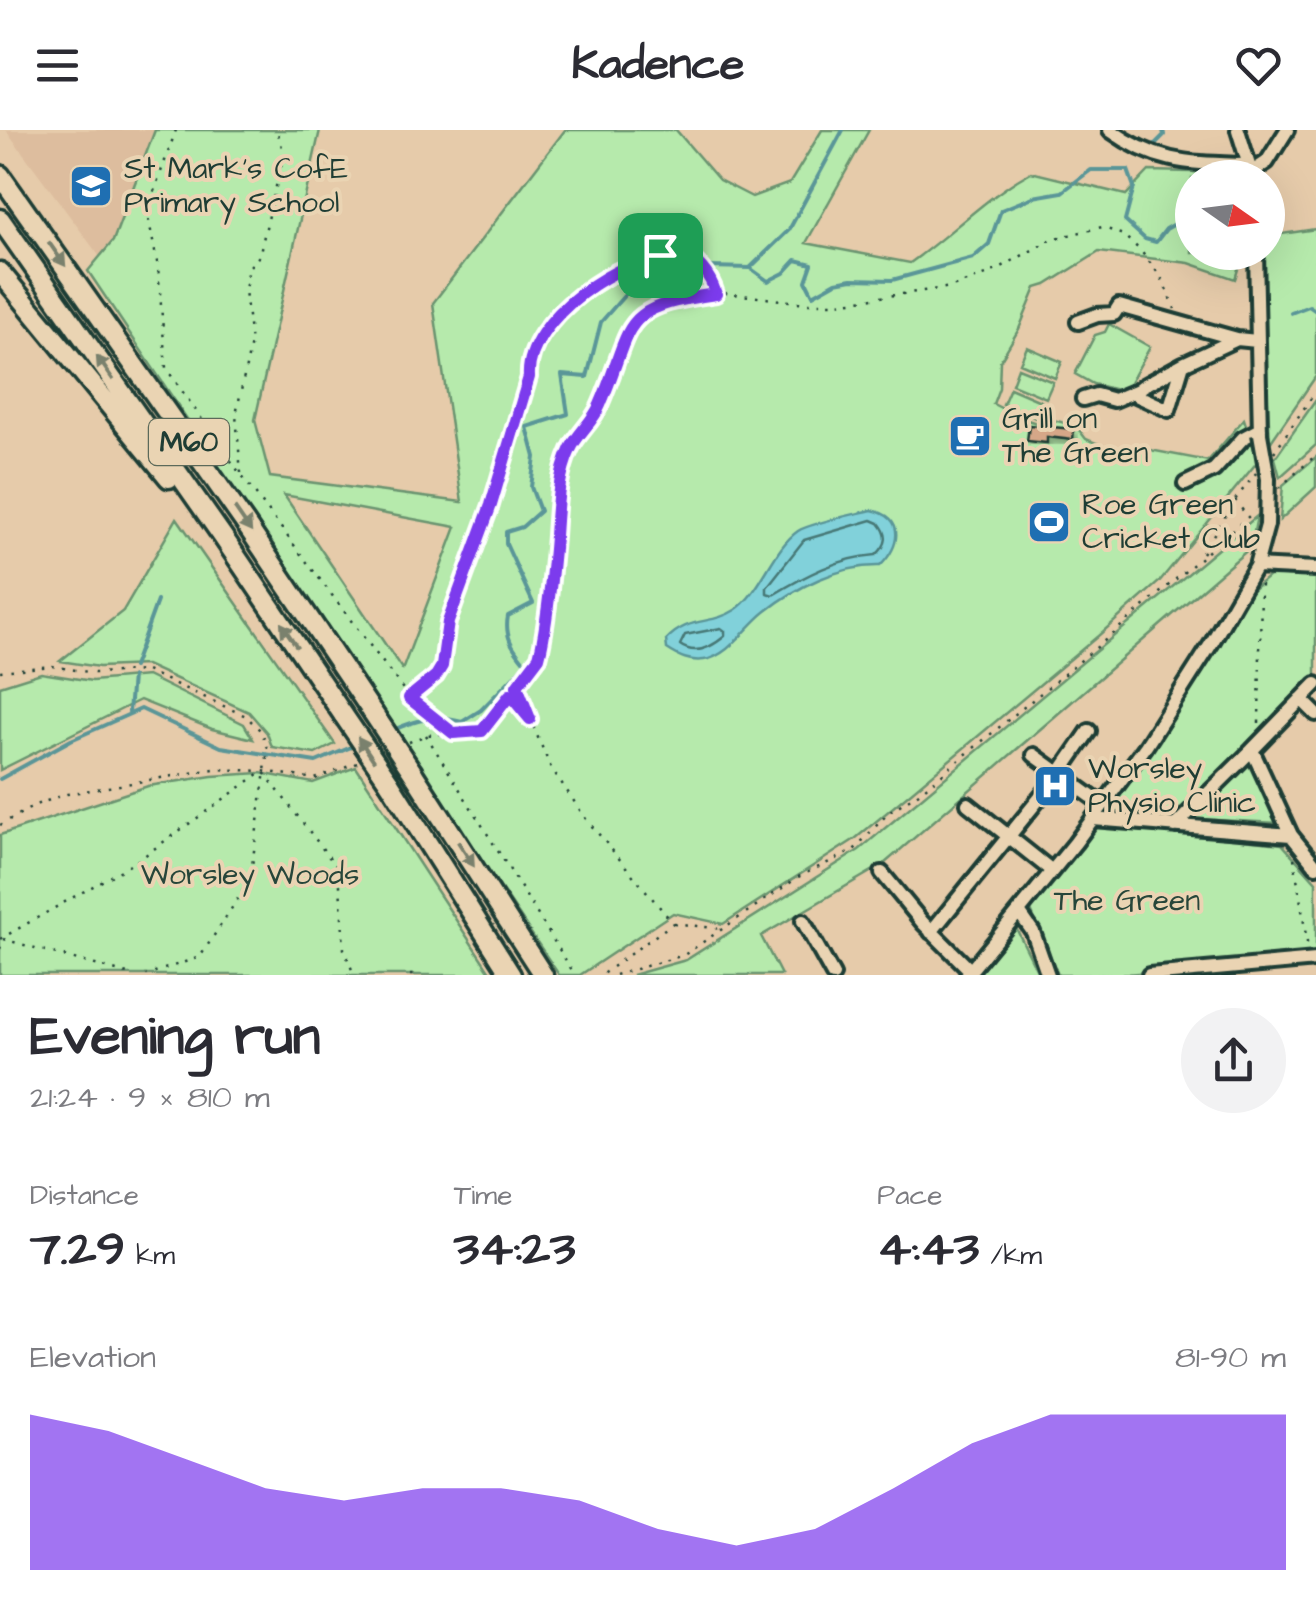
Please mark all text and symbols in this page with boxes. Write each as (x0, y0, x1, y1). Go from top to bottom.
text: Kadence (572, 34, 744, 96)
icon: menu (30, 38, 85, 93)
icon: heart (1231, 38, 1286, 93)
place label: St Mark's CofE Primary School (124, 148, 348, 225)
north arrow (1175, 160, 1285, 270)
map controls (1175, 160, 1285, 270)
school or university icon: St Mark's CofE Primary School (68, 163, 114, 209)
pin (618, 213, 703, 298)
icon: arrive (633, 228, 688, 283)
one-way arrow (47, 241, 66, 268)
one-way arrow (96, 355, 115, 381)
place label: Grill on The Green (1002, 398, 1149, 474)
cafe icon: Grill on The Green (947, 413, 993, 459)
road number: M60 (149, 419, 229, 465)
place label: Roe Green Cricket Club (1082, 484, 1260, 560)
sports icon: Roe Green Cricket Club (1026, 499, 1072, 545)
one-way arrow (233, 507, 252, 534)
one-way arrow (281, 622, 299, 649)
one-way arrow (358, 736, 376, 763)
place label: Worsley Physio Clinic (1088, 748, 1256, 825)
hospital icon: Worsley Physio Clinic (1032, 763, 1078, 809)
one-way arrow (457, 841, 475, 868)
park label: Worsley Woods (141, 854, 359, 897)
park label: The Green (1054, 880, 1200, 922)
text: Evening run (30, 999, 320, 1075)
button: share (1181, 1008, 1286, 1113)
text: 21:24 · 9 × 810 m (30, 1075, 270, 1120)
text: Distance (30, 1176, 139, 1215)
text: Time (454, 1176, 512, 1215)
text: Pace (877, 1176, 942, 1215)
text: 7.29 (30, 1215, 125, 1284)
text: 34:23 (454, 1215, 576, 1284)
text: 4:43 (877, 1215, 979, 1284)
text: km (125, 1236, 175, 1275)
text: /km (979, 1236, 1042, 1275)
text: Elevation (30, 1335, 156, 1380)
text: 81–90 m (1175, 1335, 1286, 1380)

